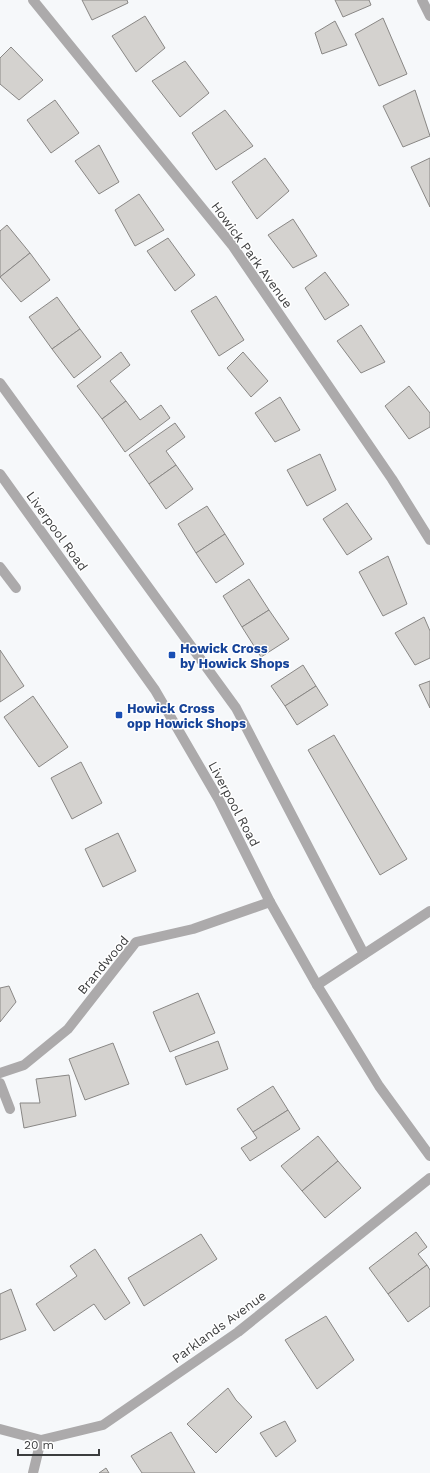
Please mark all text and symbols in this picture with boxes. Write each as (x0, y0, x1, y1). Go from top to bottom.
street label: Howick Park Avenue (208, 199, 296, 311)
street label: Liverpool Road (23, 488, 91, 574)
place label: Howick Cross by Howick Shops (180, 641, 290, 671)
marker: Howick Cross by Howick Shops (167, 650, 177, 660)
place label: Howick Cross opp Howick Shops (127, 701, 246, 731)
marker: Howick Cross opp Howick Shops (114, 710, 124, 720)
street label: Liverpool Road (205, 759, 263, 849)
street label: Brandwood (74, 933, 132, 997)
street label: Parklands Avenue (169, 1288, 269, 1366)
scale bar (18, 1431, 99, 1457)
text: 20 m (24, 1438, 54, 1452)

